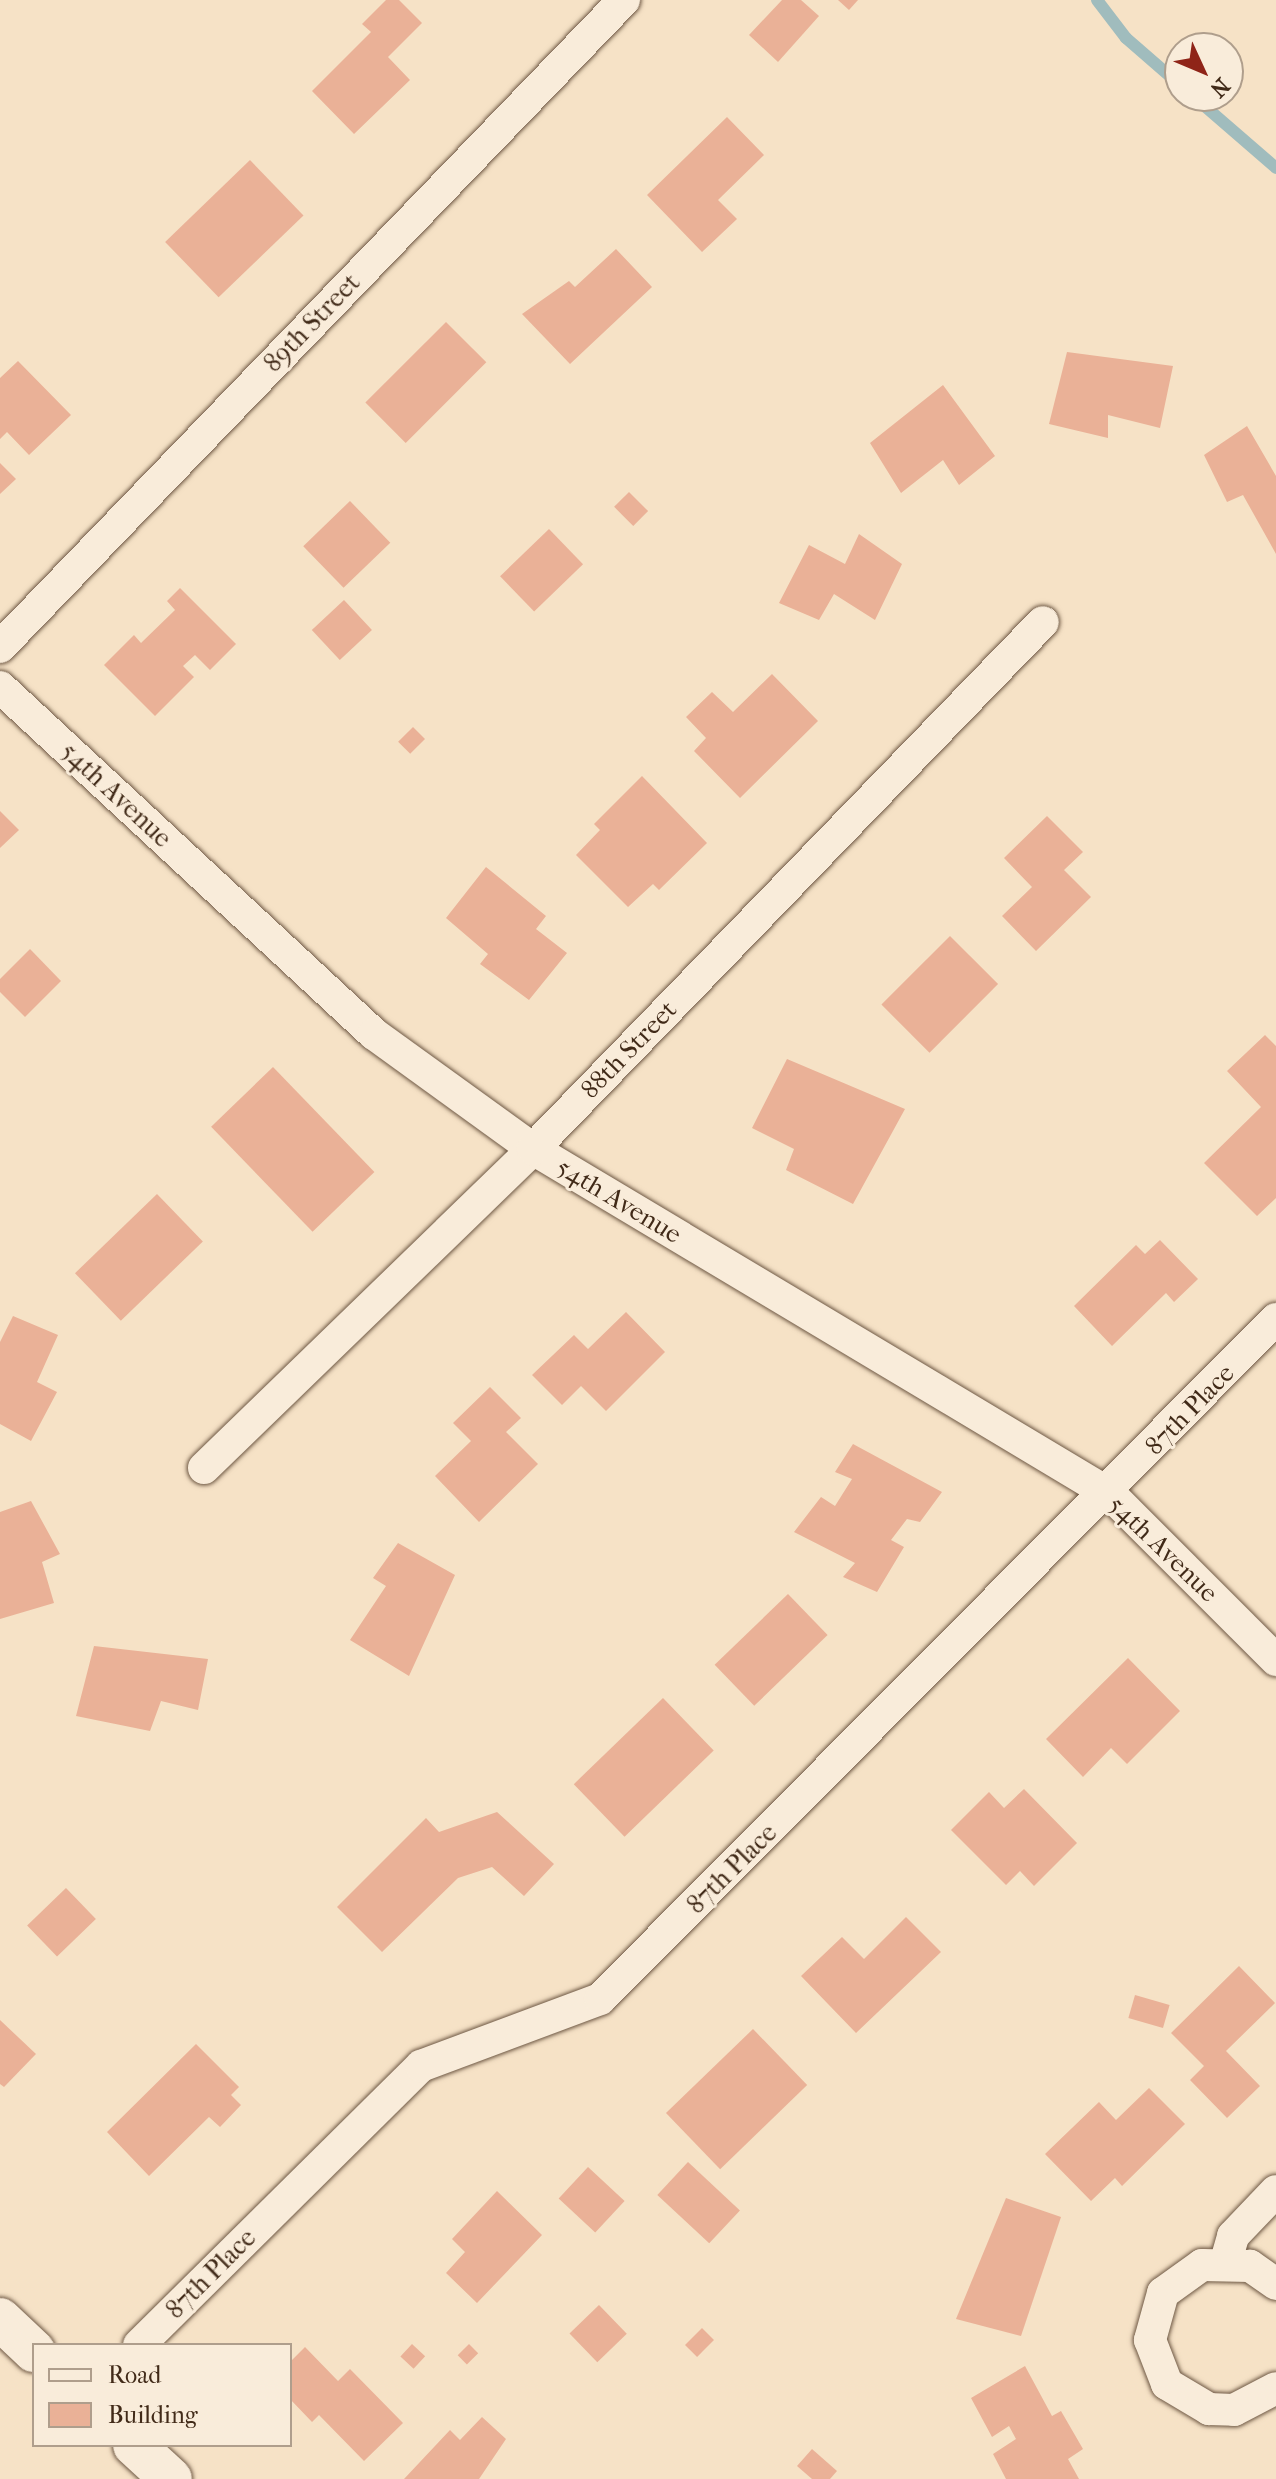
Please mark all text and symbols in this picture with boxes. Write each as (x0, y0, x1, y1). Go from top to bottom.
north arrow (1164, 32, 1244, 112)
text: N (1205, 72, 1235, 102)
street label: 89th Street (257, 267, 367, 379)
street label: 54th Avenue (54, 736, 178, 854)
street label: 88th Street (575, 994, 683, 1106)
street label: 54th Avenue (551, 1152, 687, 1250)
street label: 87th Place (1139, 1358, 1241, 1462)
street label: 54th Avenue (1102, 1489, 1224, 1609)
street label: 87th Place (681, 1818, 783, 1920)
street label: 87th Place (160, 2223, 262, 2325)
legend (32, 2343, 292, 2447)
text: Road (108, 2361, 161, 2389)
text: Building (108, 2401, 198, 2429)

